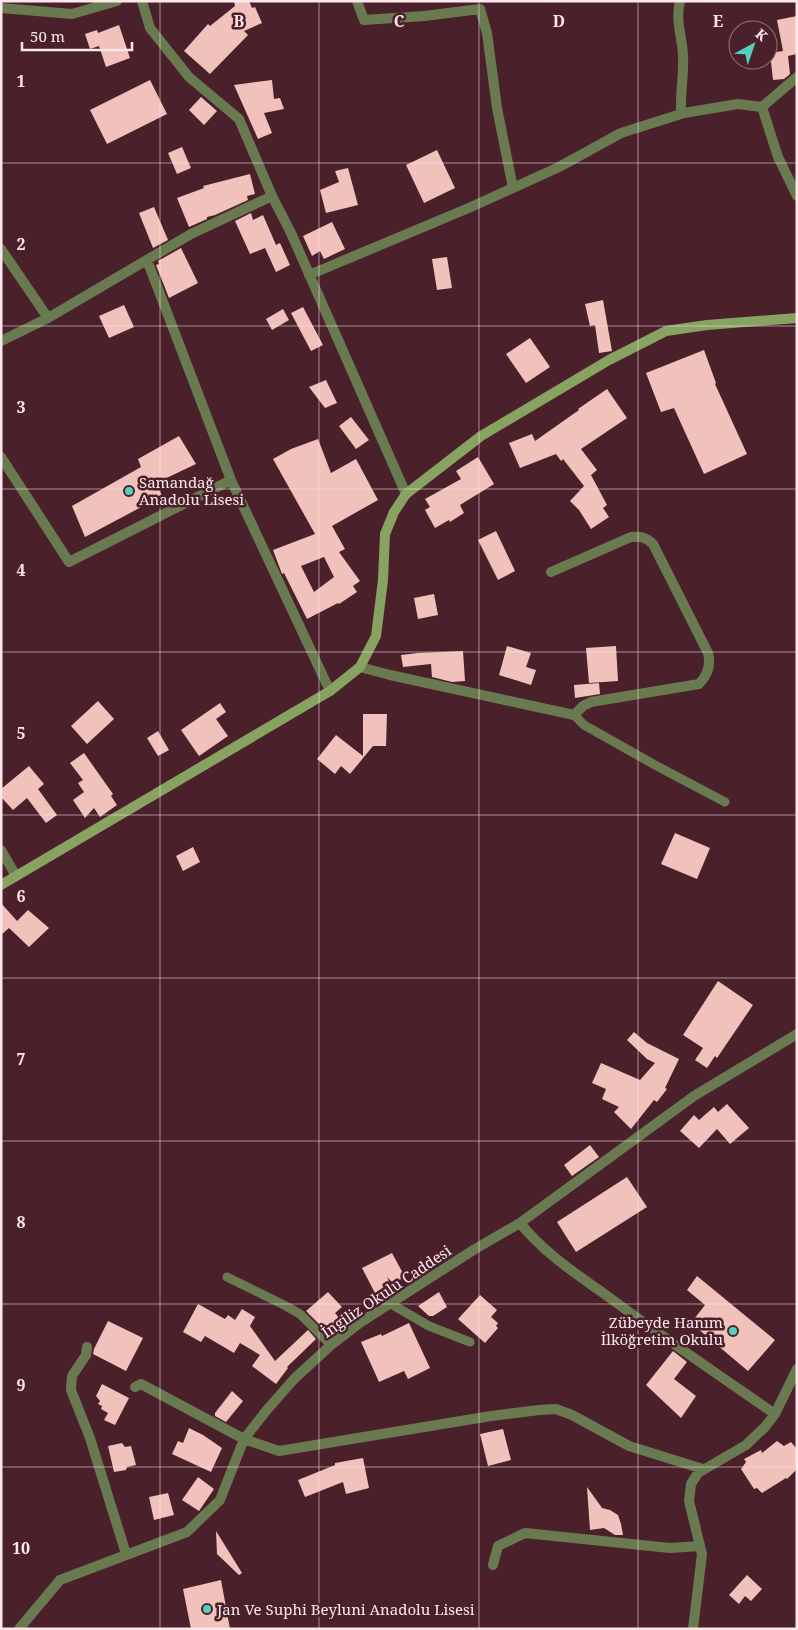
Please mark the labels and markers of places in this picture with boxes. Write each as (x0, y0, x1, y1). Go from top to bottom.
place label: Samandağ Anadolu Lisesi (139, 472, 244, 509)
marker: Samandağ Anadolu Lisesi (123, 485, 135, 497)
place label: Zübeyde Hanım İlköğretim Okulu (601, 1312, 723, 1349)
marker: Zübeyde Hanım İlköğretim Okulu (727, 1325, 739, 1337)
place label: Jan Ve Suphi Beyluni Anadolu Lisesi (216, 1599, 475, 1619)
marker: Jan Ve Suphi Beyluni Anadolu Lisesi (201, 1603, 213, 1615)

